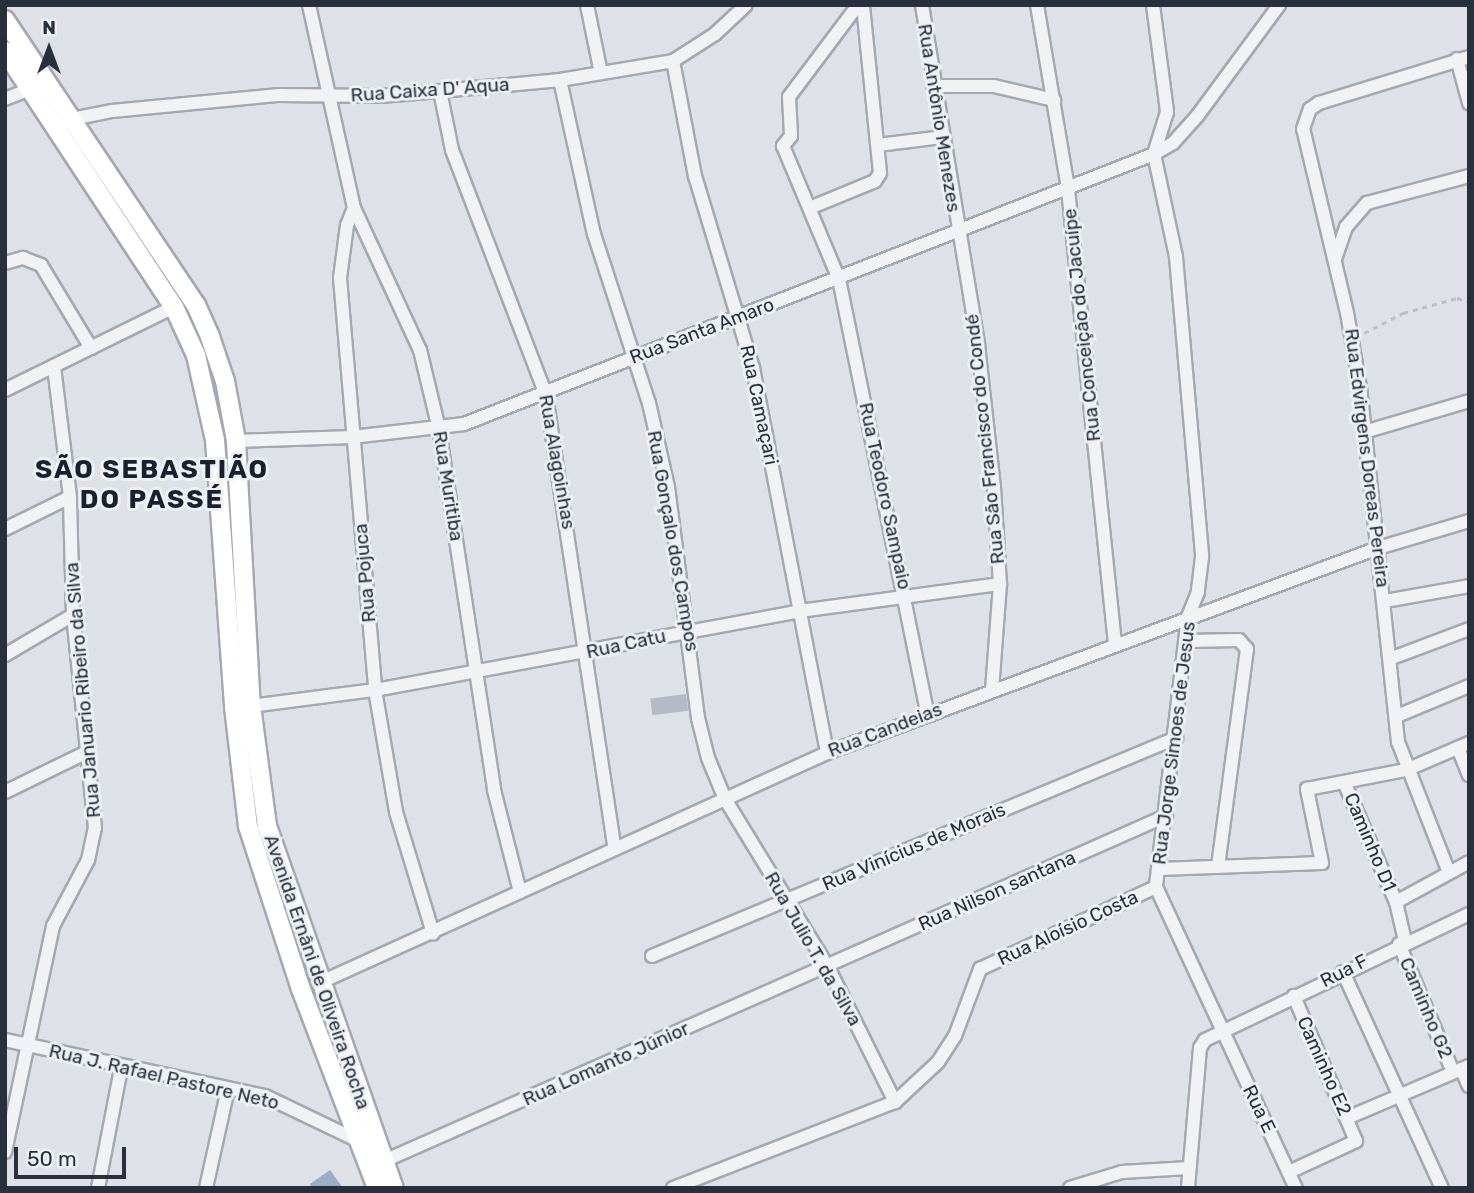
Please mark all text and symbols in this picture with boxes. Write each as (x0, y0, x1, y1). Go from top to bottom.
north arrow (14, 14, 84, 84)
text: N (42, 16, 56, 39)
street label: Rua Antônio Menezes (913, 22, 965, 214)
street label: Rua Caixa D' Aqua (350, 73, 510, 107)
street label: Rua Conceição do Jacuípe (1058, 207, 1106, 443)
street label: Rua Santa Amaro (626, 293, 778, 369)
street label: Rua São Francisco do Condé (961, 313, 1009, 565)
street label: Rua Edvirgens Doreas Pereira (1340, 327, 1394, 589)
street label: Rua Camaçari (735, 343, 783, 467)
street label: Rua Alagoinhas (534, 393, 580, 531)
street label: Rua Teodoro Sampaio (854, 400, 916, 592)
street label: Rua Muritiba (428, 429, 468, 543)
street label: Rua Gonçalo dos Campos (642, 429, 704, 653)
district label: SÃO SEBASTIÃO DO PASSÉ (37, 454, 267, 516)
street label: Rua Pojuca (349, 523, 381, 623)
street label: Rua Januario Ribeiro da Silva (60, 561, 106, 819)
street label: Rua Jorge Simoes de Jesus (1148, 620, 1200, 866)
street label: Rua Catu (584, 624, 668, 664)
street label: Rua Candeias (825, 698, 945, 762)
street label: Caminho D1 (1339, 789, 1401, 895)
street label: Rua Vinícius de Morais (819, 798, 1009, 896)
street label: Avenida Ernâni de Oliveira Rocha (259, 832, 375, 1112)
street label: Rua Nilson santana (915, 846, 1079, 936)
street label: Rua Julio T. da Silva (759, 868, 867, 1030)
street label: Rua Aloísio Costa (994, 885, 1142, 971)
street label: Rua F (1316, 949, 1372, 993)
street label: Caminho G2 (1395, 954, 1457, 1062)
street label: Caminho E2 (1292, 1013, 1356, 1119)
street label: Rua Lomanto Júnior (519, 1017, 693, 1111)
street label: Rua J. Rafael Pastore Neto (47, 1039, 281, 1115)
street label: Rua E (1238, 1081, 1280, 1137)
scale bar (18, 1134, 130, 1178)
text: 50 m (27, 1146, 77, 1171)

